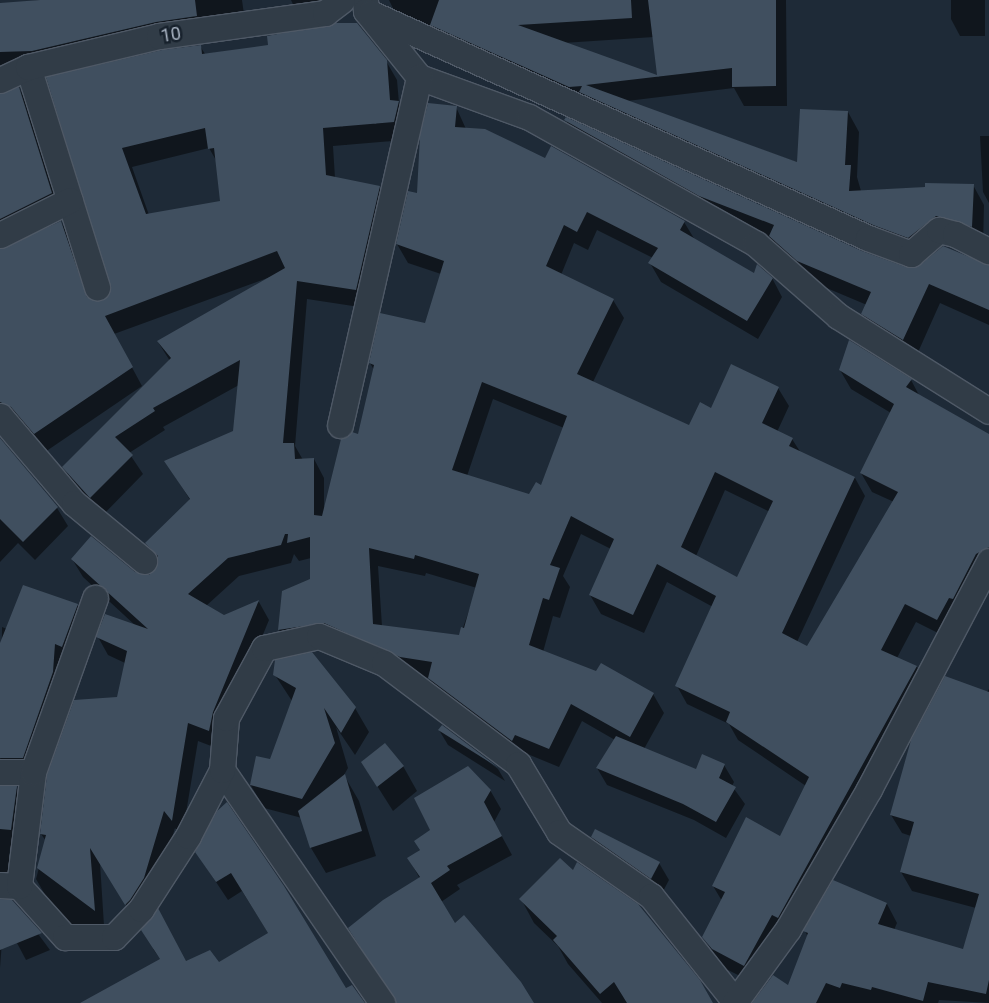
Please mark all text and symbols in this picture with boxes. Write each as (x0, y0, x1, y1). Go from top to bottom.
street label: 10 (159, 23, 183, 47)

